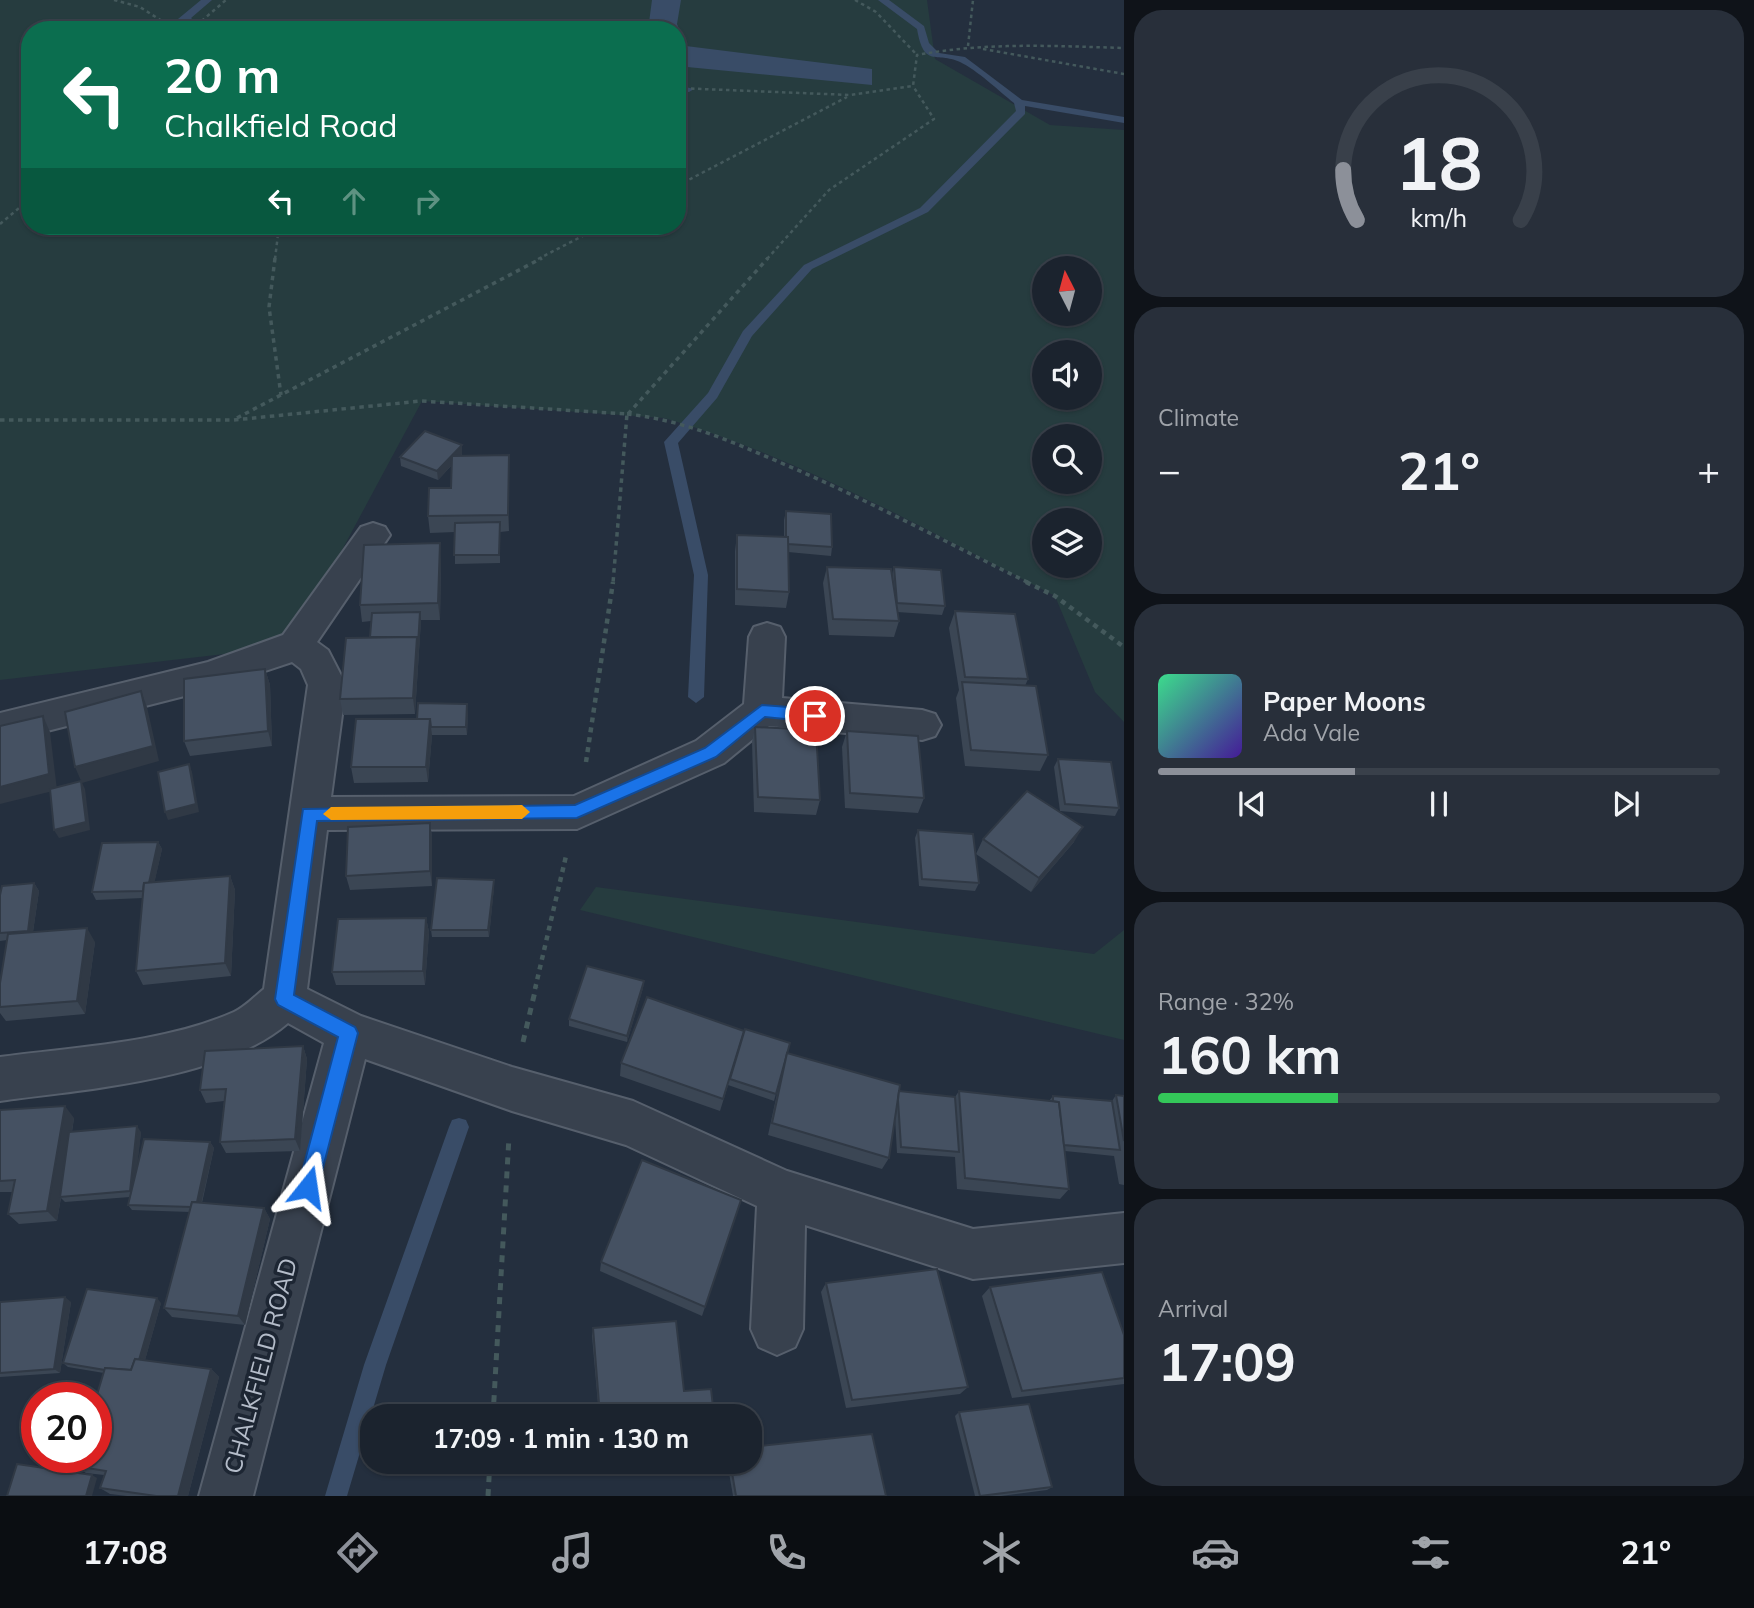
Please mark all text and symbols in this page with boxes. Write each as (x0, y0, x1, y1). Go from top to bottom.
text: 20 m (164, 44, 280, 105)
icon: left (49, 49, 140, 140)
text: Chalkfield Road (164, 105, 397, 145)
text: 18 (1395, 117, 1483, 208)
icon: left (262, 182, 300, 220)
icon: ahead (335, 182, 373, 220)
icon: right (408, 182, 446, 220)
text: km/h (1411, 201, 1467, 232)
north arrow (1032, 256, 1102, 326)
map controls (1032, 256, 1102, 578)
button: sound (1032, 340, 1102, 410)
text: Climate (1158, 403, 1239, 432)
button: search (1032, 424, 1102, 494)
text: 21° (1398, 438, 1480, 503)
text: − (1158, 446, 1181, 494)
text: + (1697, 446, 1720, 494)
button: layers (1032, 508, 1102, 578)
text: Paper Moons (1263, 685, 1426, 718)
pin (785, 686, 845, 746)
icon: arrive (796, 697, 834, 735)
text: Ada Vale (1263, 718, 1360, 747)
icon: previous (1233, 785, 1271, 823)
icon: pause (1420, 785, 1458, 823)
icon: next (1607, 785, 1645, 823)
text: Range · 32% (1158, 987, 1294, 1016)
text: 160 km (1158, 1022, 1341, 1087)
position arrow (271, 1150, 345, 1224)
street label: CHALKFIELD ROAD (217, 1255, 303, 1477)
text: Arrival (1158, 1294, 1228, 1323)
text: 17:09 (1158, 1329, 1296, 1394)
speed limit sign: 20 (21, 1382, 112, 1473)
text: 17:09 · 1 min · 130 m (433, 1422, 689, 1455)
icon: directions (333, 1528, 382, 1577)
icon: music (548, 1528, 597, 1577)
icon: phone (762, 1528, 811, 1577)
icon: climate (977, 1528, 1026, 1577)
icon: car (1191, 1528, 1240, 1577)
icon: filters (1406, 1528, 1455, 1577)
text: 17:08 (83, 1532, 168, 1572)
text: 21° (1621, 1532, 1671, 1572)

